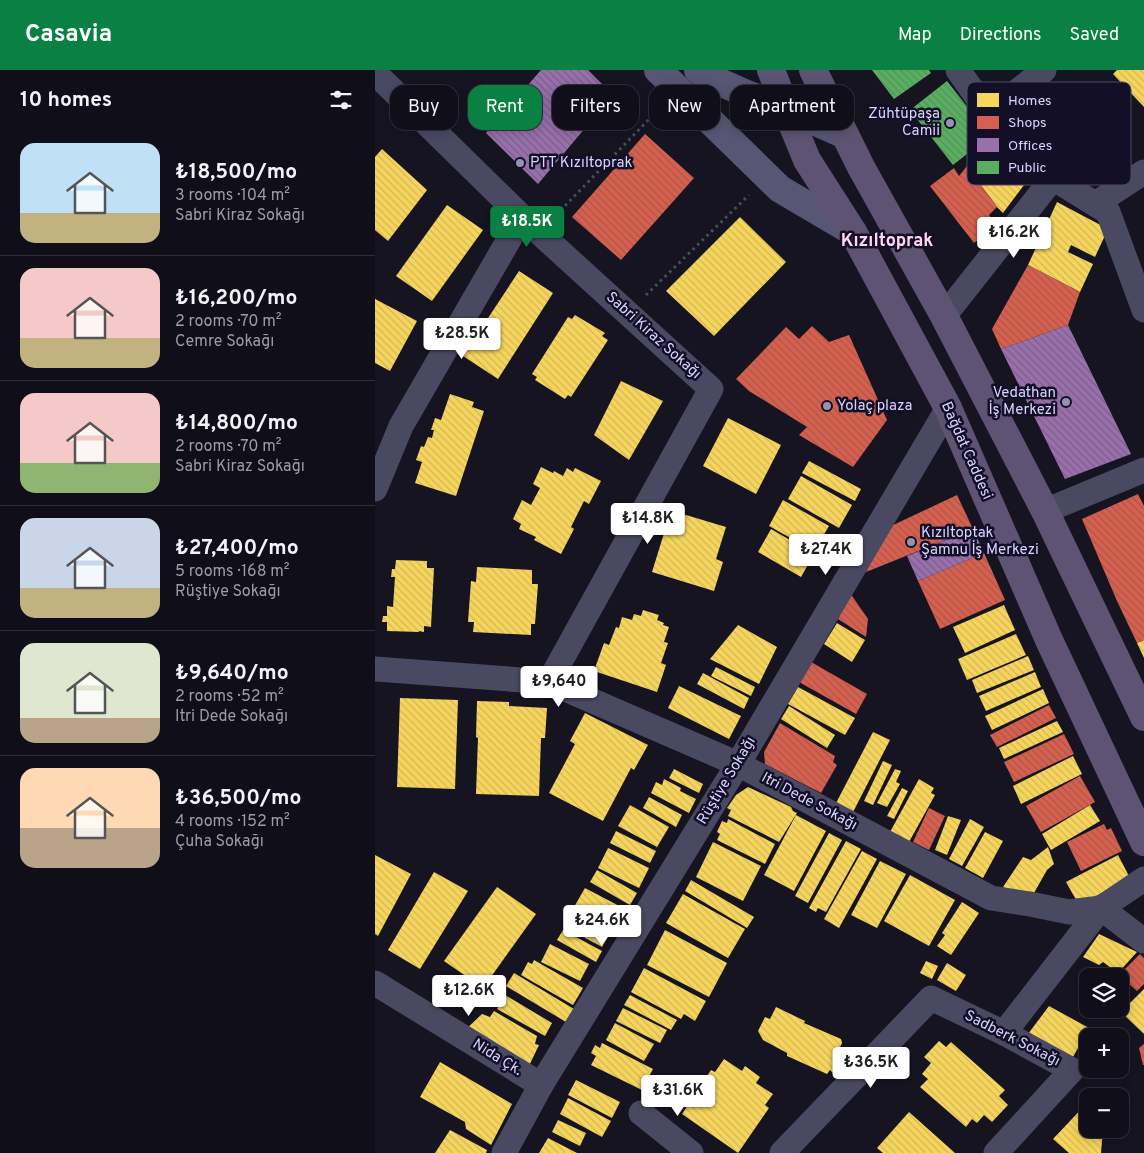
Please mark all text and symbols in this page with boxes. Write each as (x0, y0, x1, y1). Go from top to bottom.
text: Casavia (25, 20, 112, 50)
text: Map (898, 24, 932, 47)
text: Directions (960, 24, 1042, 47)
text: Saved (1070, 24, 1119, 47)
legend (967, 82, 1131, 185)
chip: Buy (390, 85, 458, 130)
chip: Rent (468, 85, 542, 130)
chip: Filters (552, 85, 639, 130)
chip: New (649, 85, 720, 130)
chip: Apartment (730, 85, 854, 130)
icon: filters (327, 86, 355, 114)
text: 10 homes (20, 87, 112, 114)
text: Homes (1008, 93, 1052, 110)
place label: Zühtüpaşa Camii (868, 105, 940, 141)
text: Shops (1008, 115, 1047, 132)
marker: Zühtüpaşa Camii (944, 117, 956, 129)
text: Offices (1008, 138, 1052, 155)
place label: PTT Kızıltoprak (530, 154, 632, 173)
marker: PTT Kızıltoprak (514, 157, 526, 169)
text: ₺18,500/mo (175, 159, 297, 186)
text: Public (1008, 160, 1047, 177)
icon: home (60, 163, 120, 223)
text: 3 rooms · 104 m² (175, 186, 290, 206)
text: Sabri Kiraz Sokağı (175, 206, 305, 226)
pin: ₺18.5K (486, 206, 568, 248)
text: ₺18.5K (501, 212, 553, 232)
pin: ₺16.2K (973, 216, 1055, 259)
text: ₺16.2K (988, 223, 1040, 243)
district label: Kızıltoprak (841, 230, 933, 253)
text: ₺16,200/mo (175, 285, 297, 312)
icon: home (60, 288, 120, 348)
street label: Sabri Kiraz Sokağı (601, 288, 705, 384)
text: 2 rooms · 70 m² (175, 312, 282, 332)
pin: ₺28.5K (421, 318, 503, 360)
text: ₺28.5K (435, 324, 489, 344)
text: Cemre Sokağı (175, 332, 274, 352)
place label: Vedathan İş Merkezi (989, 384, 1056, 420)
marker: Vedathan İş Merkezi (1060, 396, 1072, 408)
place label: Yolaç plaza (837, 397, 912, 416)
street label: Bağdat Caddesi (936, 399, 996, 503)
marker: Yolaç plaza (821, 400, 833, 412)
text: ₺14,800/mo (175, 410, 298, 437)
icon: home (60, 413, 120, 473)
text: 2 rooms · 70 m² (175, 437, 282, 457)
text: Sabri Kiraz Sokağı (175, 457, 305, 477)
pin: ₺14.8K (607, 502, 689, 545)
text: ₺14.8K (622, 509, 674, 529)
place label: Kızıltoptak Şamnu İş Merkezi (921, 524, 1039, 560)
pin: ₺27.4K (785, 534, 867, 576)
text: ₺27,400/mo (175, 535, 299, 562)
marker: Kızıltoptak Şamnu İş Merkezi (905, 536, 917, 548)
icon: home (60, 538, 120, 598)
text: ₺27.4K (800, 540, 852, 560)
text: 5 rooms · 168 m² (175, 562, 290, 582)
text: Rüştiye Sokağı (175, 582, 281, 602)
text: ₺9,640/mo (175, 660, 289, 687)
icon: home (60, 663, 120, 723)
pin: ₺9,640 (518, 666, 600, 708)
text: ₺9,640 (532, 672, 586, 692)
text: 2 rooms · 52 m² (175, 687, 284, 707)
text: Itri Dede Sokağı (175, 707, 288, 727)
street label: Rüştiye Sokağı (693, 734, 761, 828)
street label: Itri Dede Sokağı (758, 769, 860, 835)
text: ₺36,500/mo (175, 785, 301, 812)
icon: home (60, 788, 120, 848)
text: 4 rooms · 152 m² (175, 812, 290, 832)
text: Çuha Sokağı (175, 832, 264, 852)
pin: ₺24.6K (561, 904, 643, 947)
text: ₺24.6K (574, 911, 630, 931)
map controls (1079, 968, 1129, 1138)
button: layers (1079, 968, 1129, 1018)
pin: ₺12.6K (428, 974, 510, 1017)
text: ₺12.6K (443, 981, 495, 1001)
street label: Sadberk Sokağı (961, 1007, 1063, 1071)
button: + (1079, 1028, 1129, 1078)
street label: Nida Çk. (468, 1035, 526, 1081)
pin: ₺36.5K (830, 1046, 912, 1089)
text: ₺36.5K (844, 1053, 898, 1073)
pin: ₺31.6K (637, 1074, 719, 1117)
text: ₺31.6K (652, 1081, 704, 1101)
button: − (1079, 1088, 1129, 1138)

